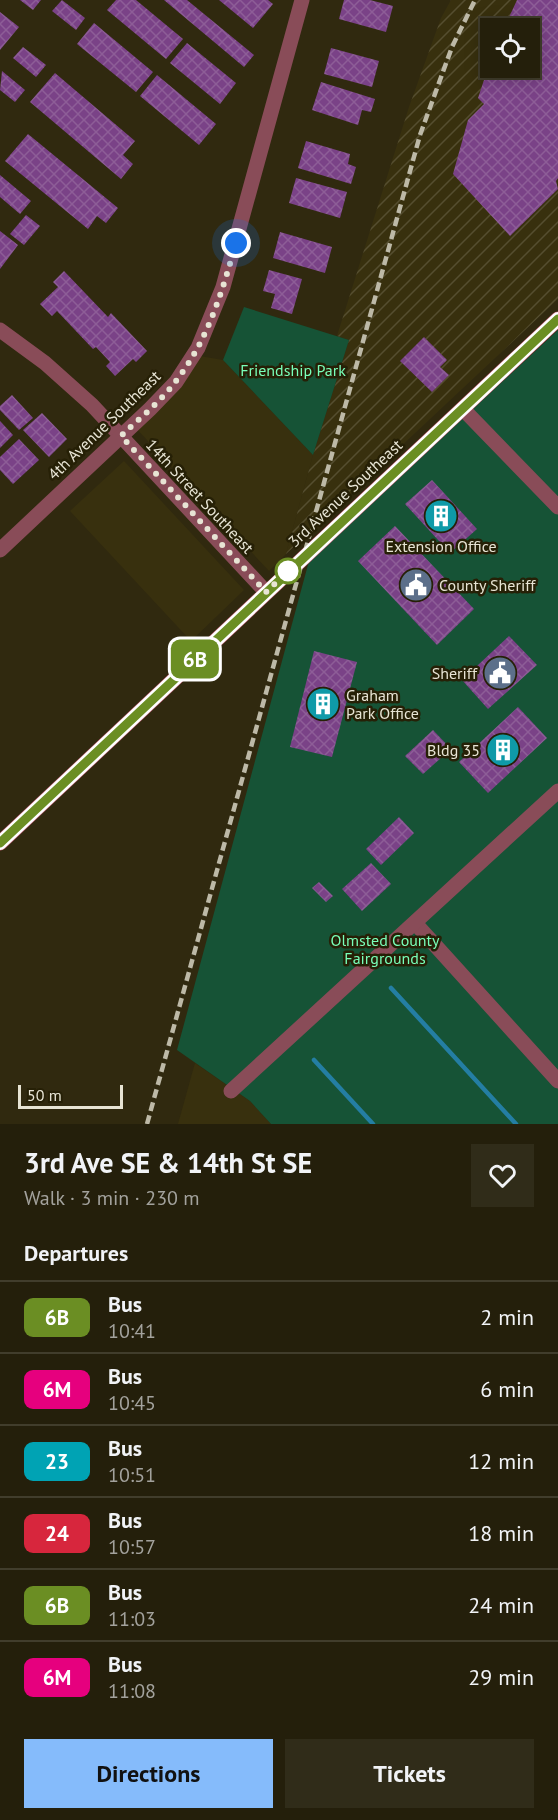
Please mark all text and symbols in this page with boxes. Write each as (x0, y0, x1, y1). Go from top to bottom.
map controls (480, 18, 540, 78)
button: locate (480, 18, 540, 78)
your location (221, 228, 251, 258)
park label: Friendship Park (240, 360, 346, 380)
street label: 4th Avenue Southeast (43, 366, 165, 484)
street label: 14th Street Southeast (142, 435, 259, 558)
street label: 3rd Avenue Southeast (284, 435, 407, 551)
building icon: Extension Office (423, 498, 459, 534)
place label: Extension Office (385, 536, 497, 556)
unlabelled marker (275, 558, 301, 584)
public building icon: County Sheriff (398, 567, 434, 603)
place label: County Sheriff (439, 575, 536, 595)
line badge: 6B (168, 640, 222, 678)
text: 6B (183, 646, 207, 673)
public building icon: Sheriff (482, 655, 518, 691)
place label: Sheriff (432, 663, 478, 683)
place label: Graham Park Office (346, 685, 419, 723)
building icon: Graham Park Office (305, 686, 341, 722)
building icon: Bldg 35 (485, 732, 521, 768)
place label: Bldg 35 (427, 740, 480, 760)
park label: Olmsted County Fairgrounds (330, 930, 440, 968)
scale bar (18, 1082, 123, 1110)
text: 50 m (27, 1085, 62, 1105)
text: 3rd Ave SE & 14th St SE (24, 1144, 312, 1181)
button: heart (471, 1144, 534, 1207)
text: Walk · 3 min · 230 m (24, 1185, 200, 1211)
text: Departures (24, 1239, 128, 1267)
text: Bus (108, 1290, 142, 1318)
text: 2 min (480, 1303, 534, 1331)
text: 6B (45, 1304, 69, 1331)
text: 10:41 (108, 1318, 156, 1344)
text: Bus (108, 1362, 142, 1390)
text: 6 min (480, 1375, 534, 1403)
text: 6M (43, 1376, 71, 1403)
text: 10:45 (108, 1390, 156, 1416)
text: Bus (108, 1434, 142, 1462)
text: 12 min (468, 1447, 534, 1475)
text: 23 (45, 1448, 69, 1475)
text: 10:51 (108, 1462, 156, 1488)
text: Bus (108, 1506, 142, 1534)
text: 18 min (468, 1519, 534, 1547)
text: 24 (45, 1520, 69, 1547)
text: 10:57 (108, 1534, 156, 1560)
text: Bus (108, 1578, 142, 1606)
text: 24 min (468, 1591, 534, 1619)
text: 6B (45, 1592, 69, 1619)
text: 11:03 (108, 1606, 156, 1632)
text: Bus (108, 1650, 142, 1678)
text: 29 min (468, 1663, 534, 1691)
text: 6M (43, 1664, 71, 1691)
text: 11:08 (108, 1678, 156, 1704)
button: Directions (24, 1739, 273, 1808)
button: Tickets (285, 1739, 534, 1808)

